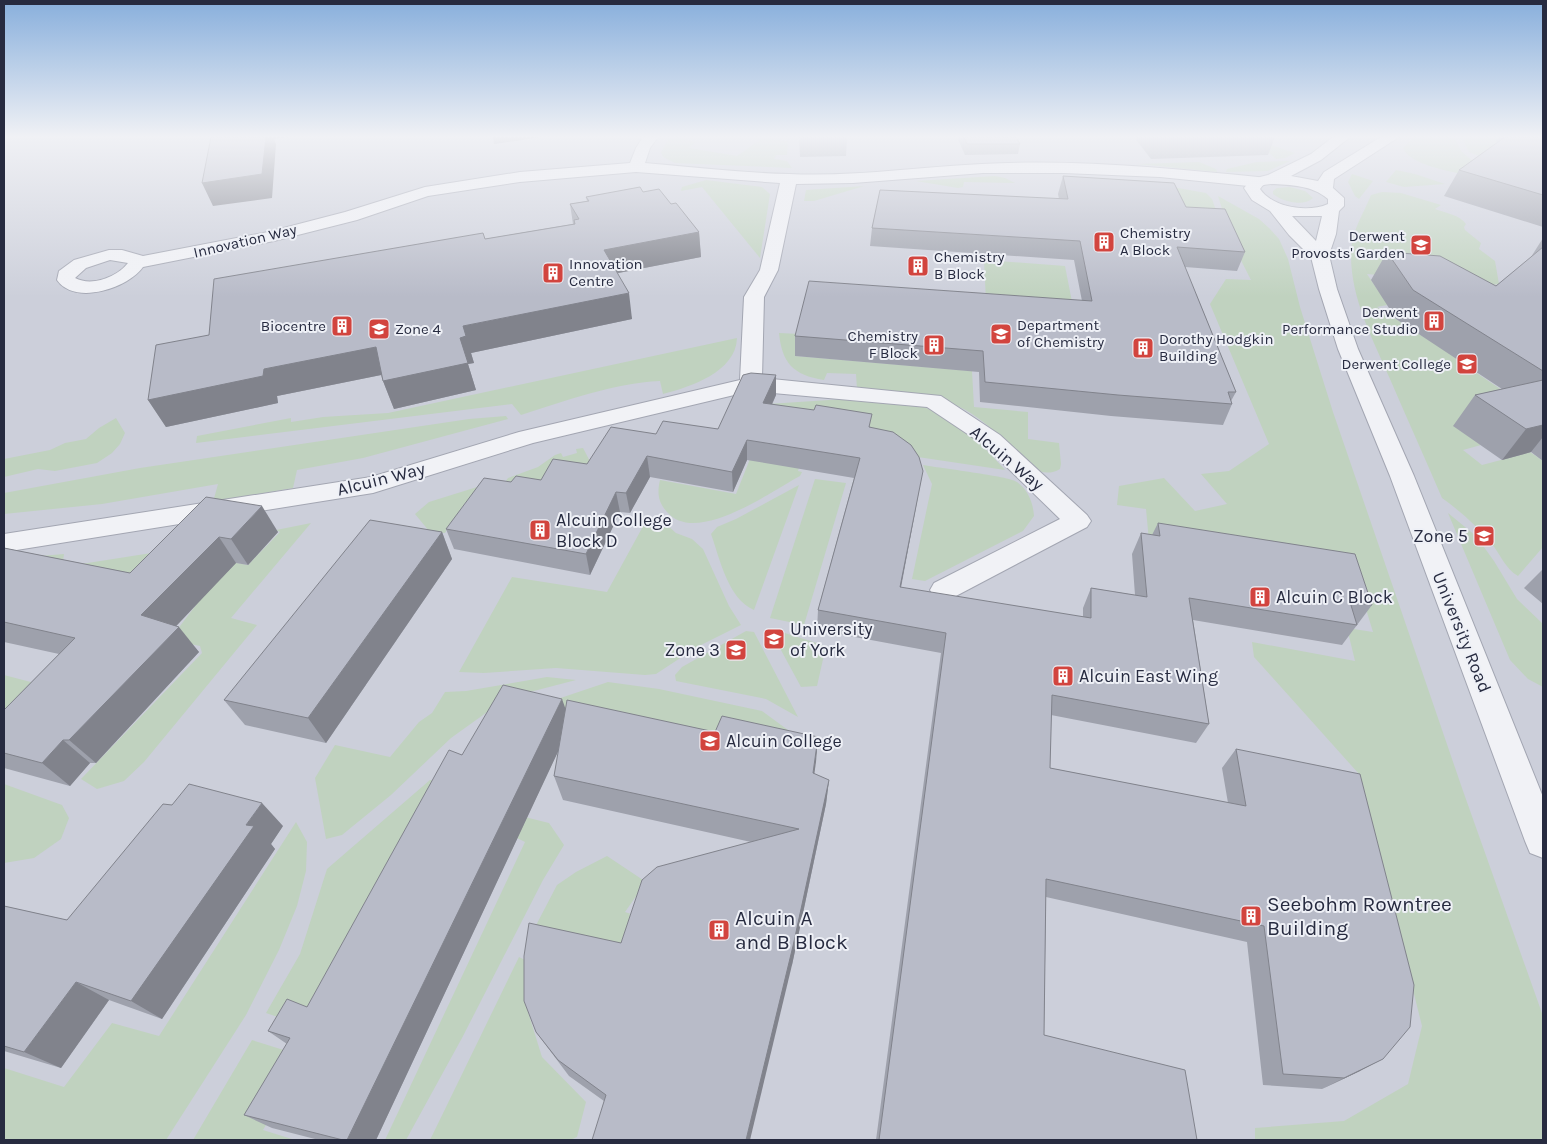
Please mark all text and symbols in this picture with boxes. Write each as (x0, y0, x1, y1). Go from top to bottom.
street label: Innovation Way (192, 220, 298, 262)
place label: Chemistry A Block (1120, 224, 1190, 259)
place label: Derwent Provosts' Garden (1291, 227, 1405, 262)
building icon: Chemistry A Block (1092, 230, 1116, 254)
school or university icon: Derwent Provosts' Garden (1409, 233, 1433, 257)
place label: Chemistry B Block (934, 248, 1004, 283)
building icon: Chemistry B Block (906, 254, 930, 278)
place label: Innovation Centre (569, 255, 643, 290)
building icon: Innovation Centre (541, 261, 565, 285)
place label: Derwent Performance Studio (1282, 303, 1418, 338)
building icon: Derwent Performance Studio (1422, 309, 1446, 333)
building icon: Biocentre (330, 314, 354, 338)
place label: Department of Chemistry (1017, 316, 1104, 351)
place label: Biocentre (261, 317, 326, 335)
school or university icon: Zone 4 (367, 317, 391, 341)
place label: Zone 4 (395, 320, 441, 338)
school or university icon: Department of Chemistry (989, 322, 1013, 346)
place label: Chemistry F Block (848, 327, 918, 362)
place label: Dorothy Hodgkin Building (1159, 330, 1274, 365)
building icon: Chemistry F Block (922, 333, 946, 357)
building icon: Dorothy Hodgkin Building (1131, 336, 1155, 360)
school or university icon: Derwent College (1455, 352, 1479, 376)
place label: Derwent College (1341, 355, 1451, 373)
street label: Alcuin Way (966, 421, 1049, 496)
street label: Alcuin Way (335, 457, 428, 501)
place label: Alcuin College Block D (556, 509, 672, 552)
building icon: Alcuin College Block D (528, 518, 552, 542)
school or university icon: Zone 5 (1472, 524, 1496, 548)
place label: Zone 5 (1413, 525, 1468, 547)
street label: University Road (1428, 568, 1496, 696)
building icon: Alcuin C Block (1248, 585, 1272, 609)
place label: Alcuin C Block (1276, 586, 1393, 608)
place label: University of York (790, 618, 873, 661)
school or university icon: University of York (762, 627, 786, 651)
school or university icon: Zone 3 (724, 638, 748, 662)
place label: Zone 3 (665, 639, 720, 661)
building icon: Alcuin East Wing (1051, 664, 1075, 688)
place label: Alcuin East Wing (1079, 665, 1218, 687)
school or university icon: Alcuin College (698, 729, 722, 753)
place label: Alcuin College (726, 730, 842, 752)
place label: Seebohm Rowntree Building (1267, 892, 1452, 940)
building icon: Seebohm Rowntree Building (1239, 904, 1263, 928)
place label: Alcuin A and B Block (735, 906, 848, 954)
building icon: Alcuin A and B Block (707, 918, 731, 942)

